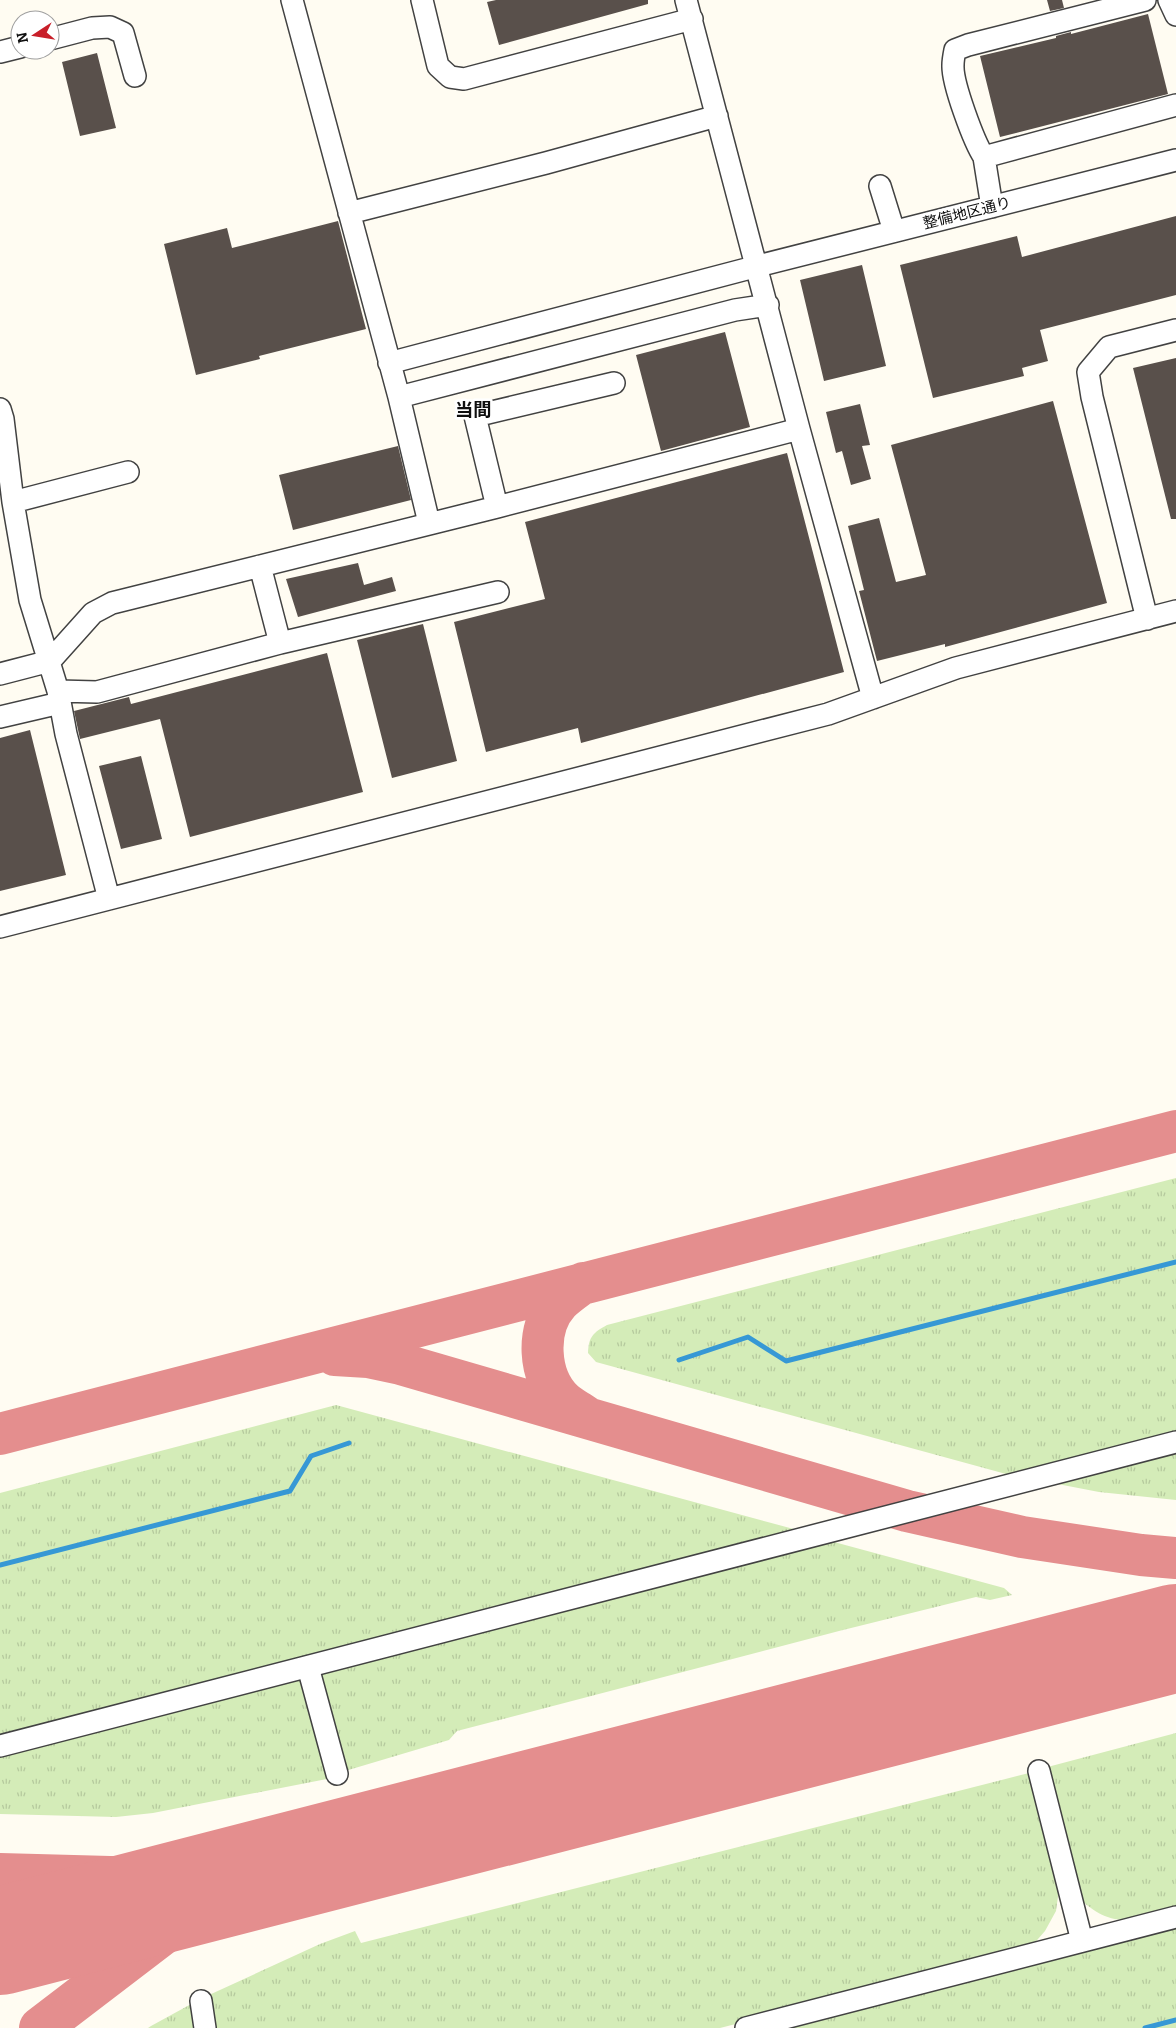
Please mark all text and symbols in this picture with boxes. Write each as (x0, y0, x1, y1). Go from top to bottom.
north arrow (10, 10, 60, 60)
text: N (13, 30, 32, 45)
street label: 整備地区通り (921, 193, 1013, 233)
district label: 当間 (455, 399, 491, 421)

